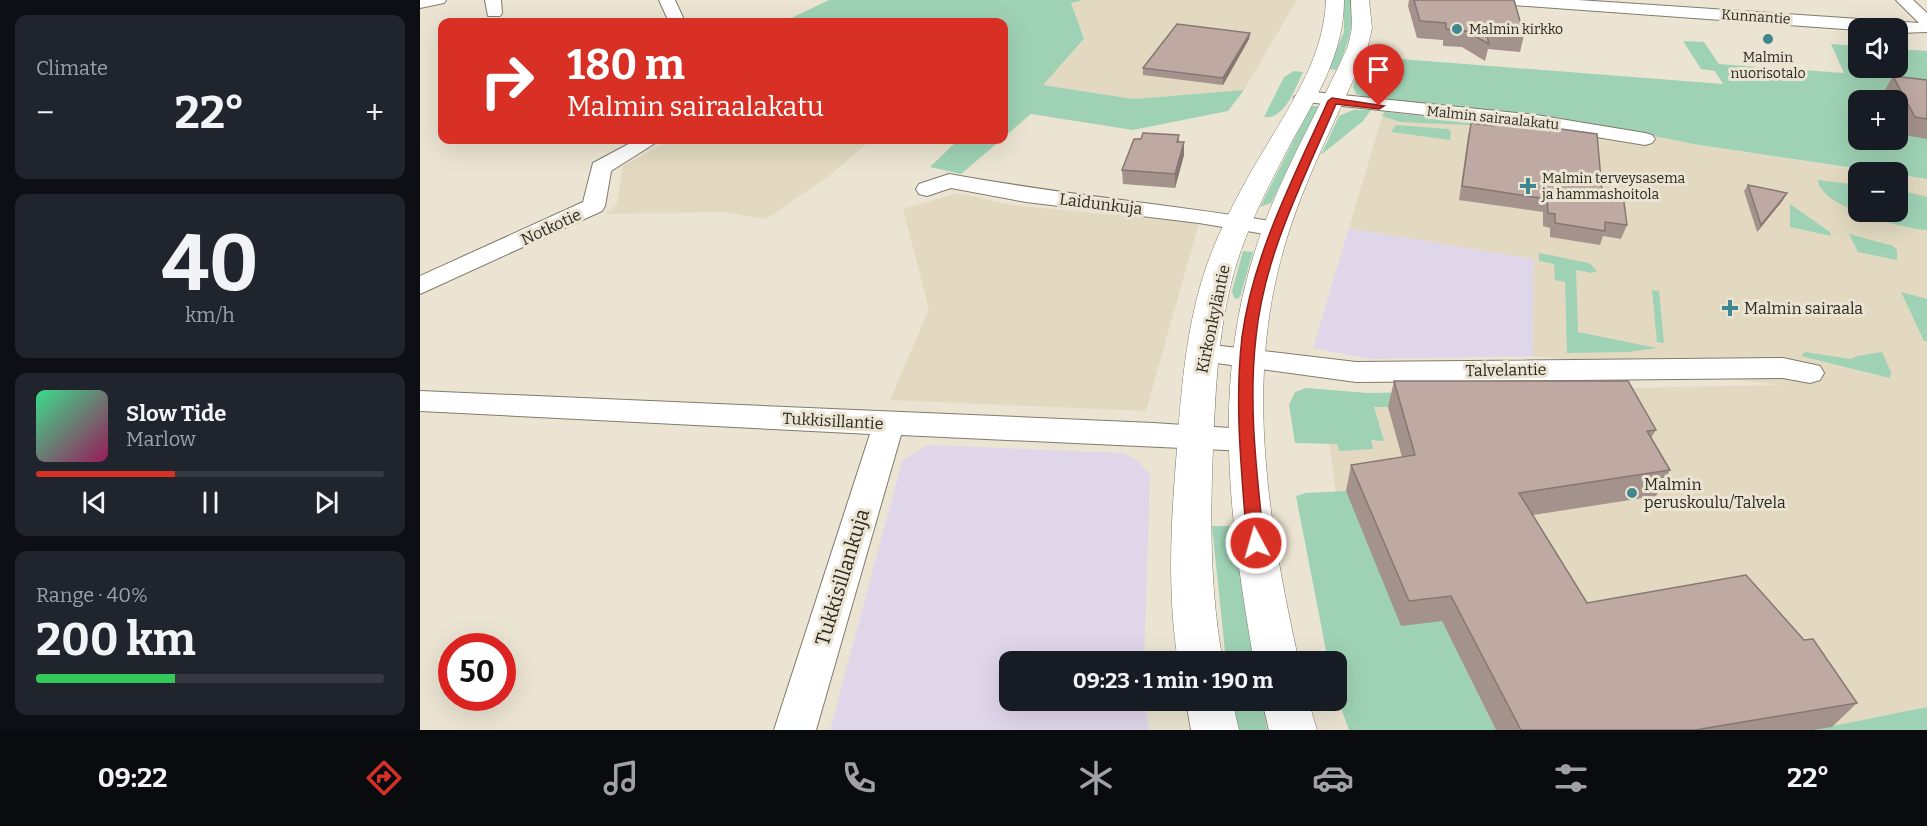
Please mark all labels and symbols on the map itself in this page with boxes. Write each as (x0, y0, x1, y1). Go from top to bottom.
street label: Kunnantie (1721, 6, 1791, 28)
place label: Malmin kirkko (1469, 21, 1563, 38)
marker: Malmin kirkko (1450, 22, 1464, 36)
marker: Malmin nuorisotalo (1761, 32, 1775, 46)
pin (1353, 44, 1404, 106)
place label: Malmin nuorisotalo (1730, 49, 1806, 82)
street label: Malmin sairaalakatu (1426, 103, 1560, 133)
place label: Malmin terveysasema ja hammashoitola (1541, 170, 1686, 203)
marker: Malmin terveysasema ja hammashoitola (1519, 177, 1537, 195)
street label: Laidunkuja (1058, 189, 1144, 219)
street label: Notkotie (518, 205, 584, 249)
street label: Kirkonkyläntie (1192, 263, 1234, 375)
marker: Malmin sairaala (1721, 299, 1739, 317)
place label: Malmin sairaala (1744, 299, 1863, 318)
street label: Talvelantie (1465, 360, 1547, 380)
street label: Tukkisillantie (782, 409, 884, 433)
place label: Malmin peruskoulu/Talvela (1644, 475, 1786, 512)
marker: Malmin peruskoulu/Talvela (1625, 486, 1639, 500)
street label: Tukkisillankuja (810, 506, 875, 649)
position arrow (1224, 511, 1288, 575)
speed limit sign: 50 (438, 633, 516, 711)

